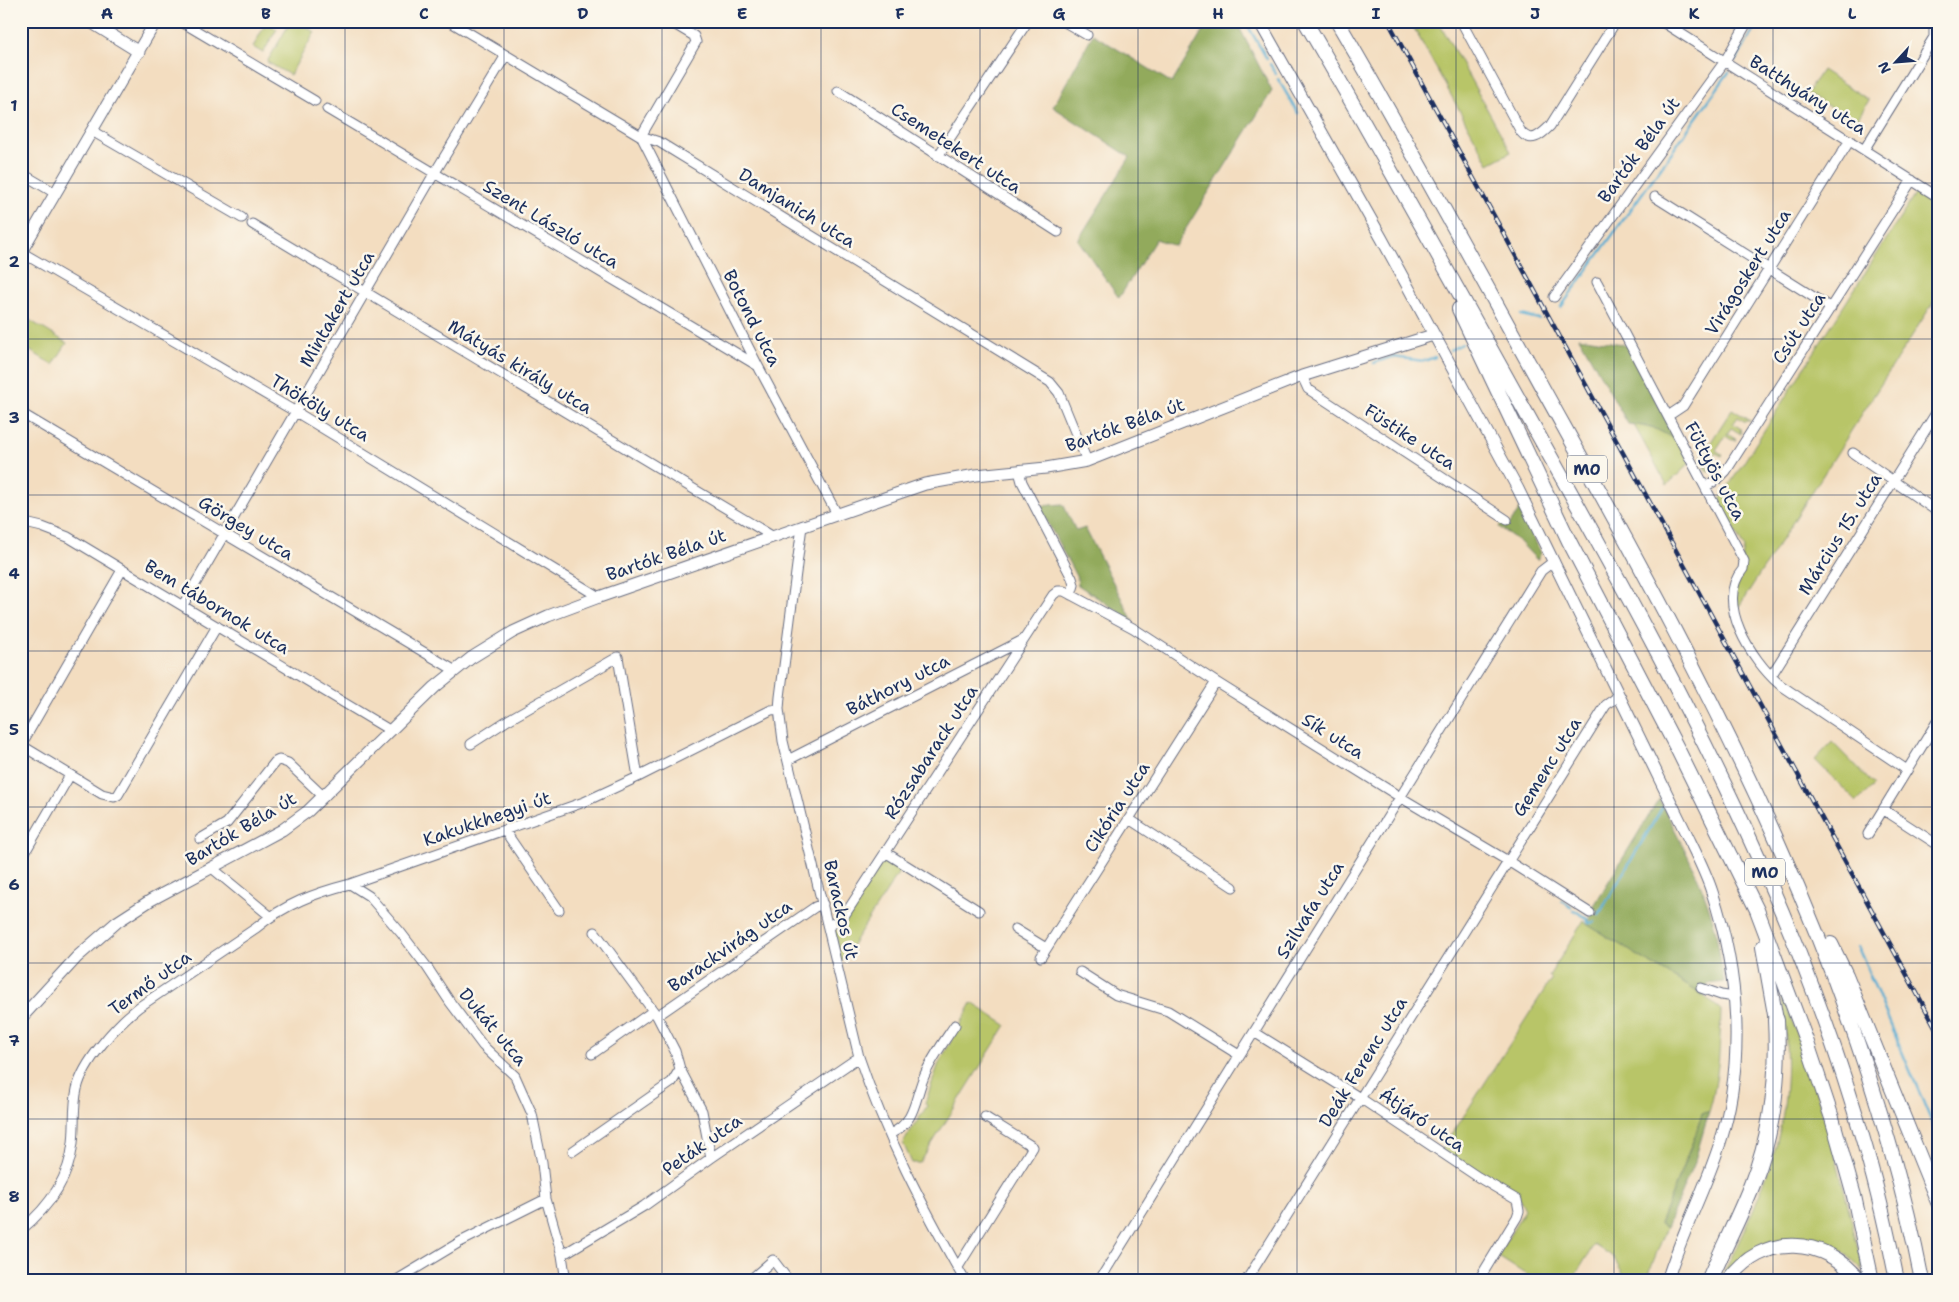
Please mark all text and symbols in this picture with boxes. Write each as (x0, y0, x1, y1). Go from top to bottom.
text: A (101, 3, 113, 24)
text: B (261, 3, 271, 24)
text: C (419, 3, 429, 24)
text: D (577, 3, 589, 24)
text: E (737, 3, 747, 24)
text: F (895, 3, 905, 24)
text: G (1053, 3, 1066, 24)
text: H (1212, 3, 1224, 24)
text: I (1372, 3, 1381, 24)
text: J (1530, 3, 1540, 24)
text: K (1689, 3, 1700, 24)
text: L (1848, 3, 1857, 24)
north arrow (1872, 38, 1922, 88)
street label: Batthyány utca (1745, 49, 1871, 141)
text: N (1874, 59, 1895, 77)
street label: Bartók Béla út (1592, 92, 1686, 208)
text: 1 (10, 95, 18, 116)
street label: Csemetekert utca (886, 97, 1026, 199)
street label: Damjanich utca (734, 162, 860, 254)
street label: Szent László utca (479, 174, 623, 274)
street label: Virágoskert utca (1700, 204, 1796, 340)
street label: Mintakert utca (294, 246, 380, 372)
text: 2 (8, 251, 20, 272)
street label: Botond utca (717, 266, 787, 370)
street label: Csút utca (1767, 287, 1831, 369)
street label: Mátyás király utca (443, 314, 597, 420)
street label: Thököly utca (266, 369, 374, 447)
street label: Bartók Béla út (1062, 392, 1188, 458)
street label: Füstike utca (1360, 399, 1460, 475)
text: 3 (8, 407, 20, 428)
street label: Füttyös utca (1679, 417, 1751, 525)
road number: M0 (1567, 456, 1607, 482)
street label: Március 15. utca (1793, 468, 1887, 600)
street label: Görgey utca (194, 490, 298, 566)
street label: Bartók Béla út (603, 523, 729, 587)
street label: Bem tábornok utca (140, 554, 294, 660)
text: 4 (8, 563, 20, 584)
street label: Báthory utca (842, 649, 954, 721)
street label: Rózsabarack utca (879, 680, 983, 824)
street label: Sík utca (1297, 708, 1369, 764)
street label: Gemenc utca (1507, 713, 1587, 821)
text: 5 (9, 719, 19, 740)
street label: Cikória utca (1079, 757, 1155, 857)
street label: Bartók Béla út (181, 786, 301, 872)
street label: Kakukkhegyi út (420, 786, 554, 852)
street label: Szilvafa utca (1270, 857, 1350, 963)
street label: Barackos út (818, 858, 864, 962)
road number: M0 (1745, 859, 1785, 886)
text: 6 (8, 874, 20, 895)
street label: Barackvirág utca (663, 894, 797, 998)
street label: Termő utca (104, 945, 196, 1021)
street label: Dukát utca (453, 983, 533, 1071)
street label: Deák Ferenc utca (1313, 992, 1413, 1132)
text: 7 (8, 1030, 20, 1051)
street label: Átjáró utca (1374, 1082, 1470, 1158)
street label: Peták utca (657, 1109, 747, 1181)
text: 8 (8, 1186, 20, 1207)

